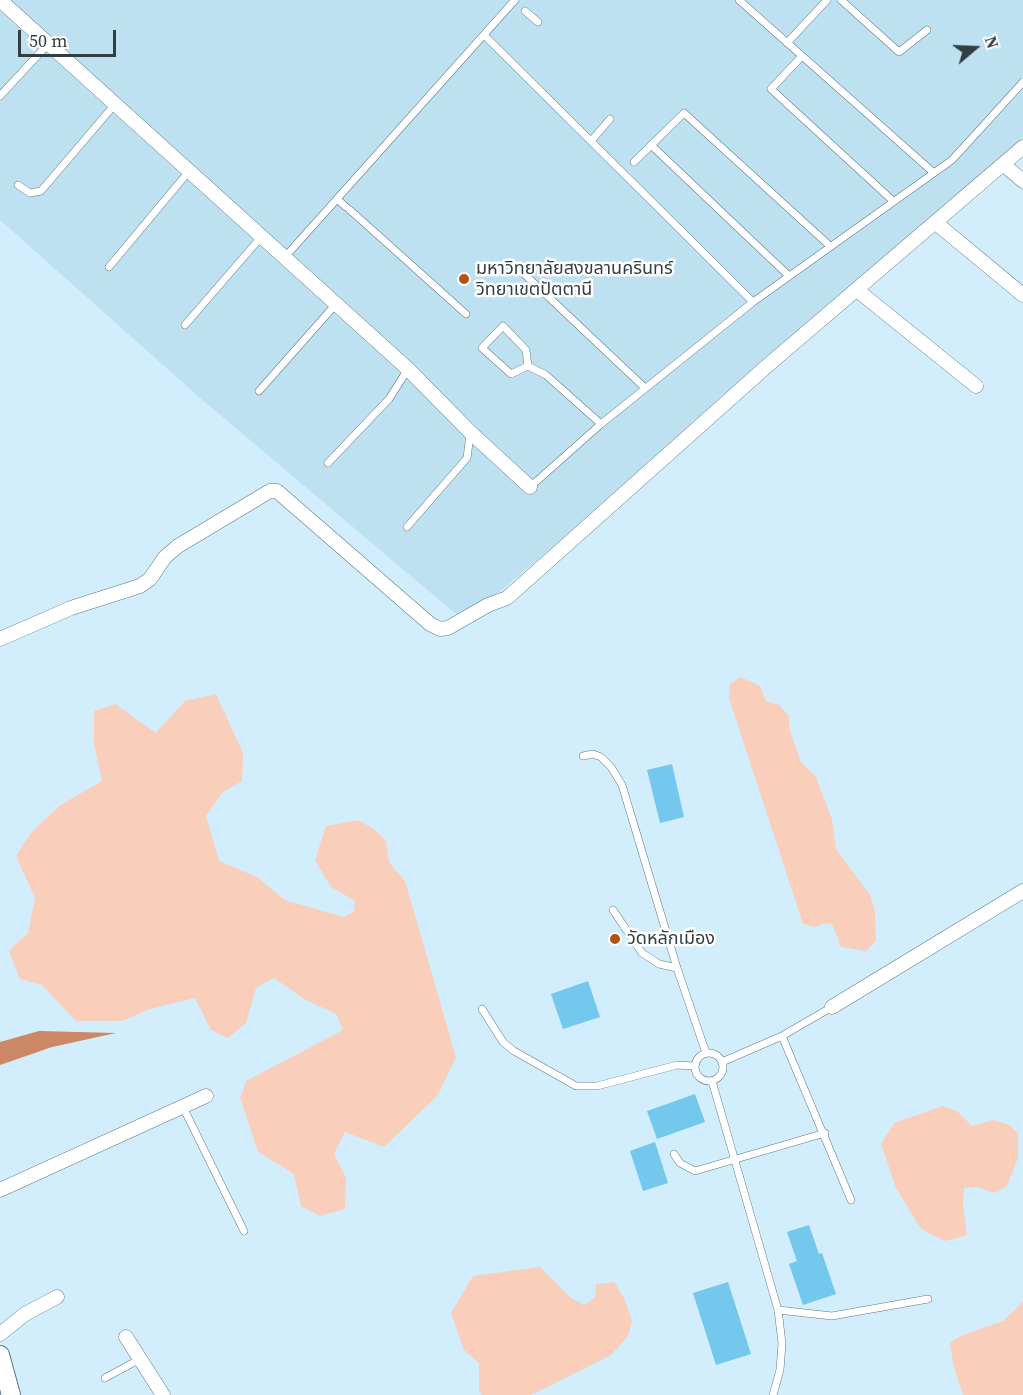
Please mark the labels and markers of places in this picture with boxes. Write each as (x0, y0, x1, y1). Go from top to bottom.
place label: มหาวิทยาลัยสงขลานครินทร์ วิทยาเขตปัตตานี (476, 258, 673, 300)
marker: มหาวิทยาลัยสงขลานครินทร์ วิทยาเขตปัตตานี (457, 272, 471, 286)
place label: วัดหลักเมือง (627, 928, 715, 950)
marker: วัดหลักเมือง (608, 932, 622, 946)

